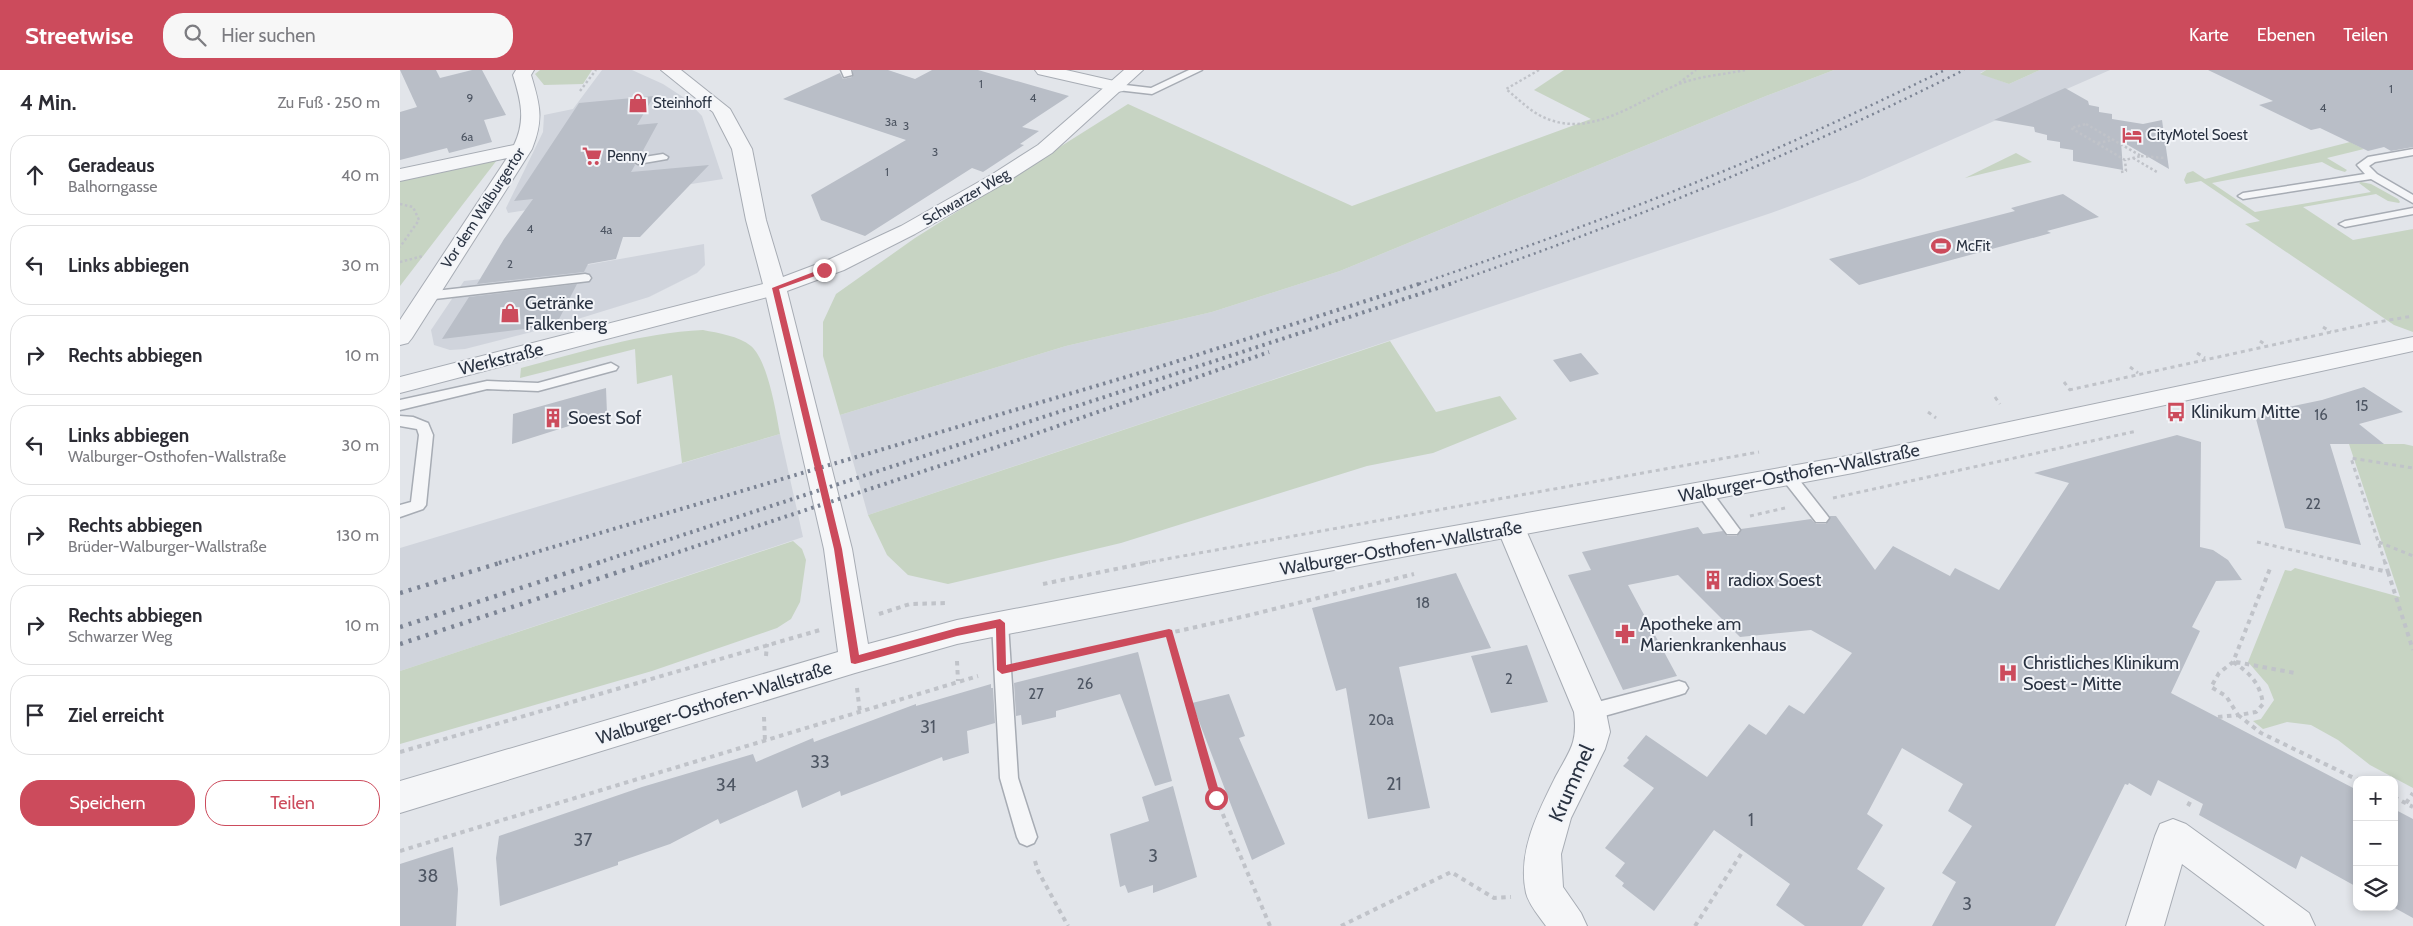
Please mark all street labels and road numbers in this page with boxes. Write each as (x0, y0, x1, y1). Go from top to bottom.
street label: Vor dem Walburgertor (437, 144, 529, 272)
street label: Schwarzer Weg (919, 164, 1013, 229)
street label: Werkstraße (456, 338, 546, 380)
street label: Walburger-Osthofen-Wallstraße (1676, 439, 1922, 507)
street label: Walburger-Osthofen-Wallstraße (1278, 516, 1524, 580)
street label: Walburger-Osthofen-Wallstraße (593, 657, 835, 749)
street label: Krummel (1543, 740, 1599, 826)

